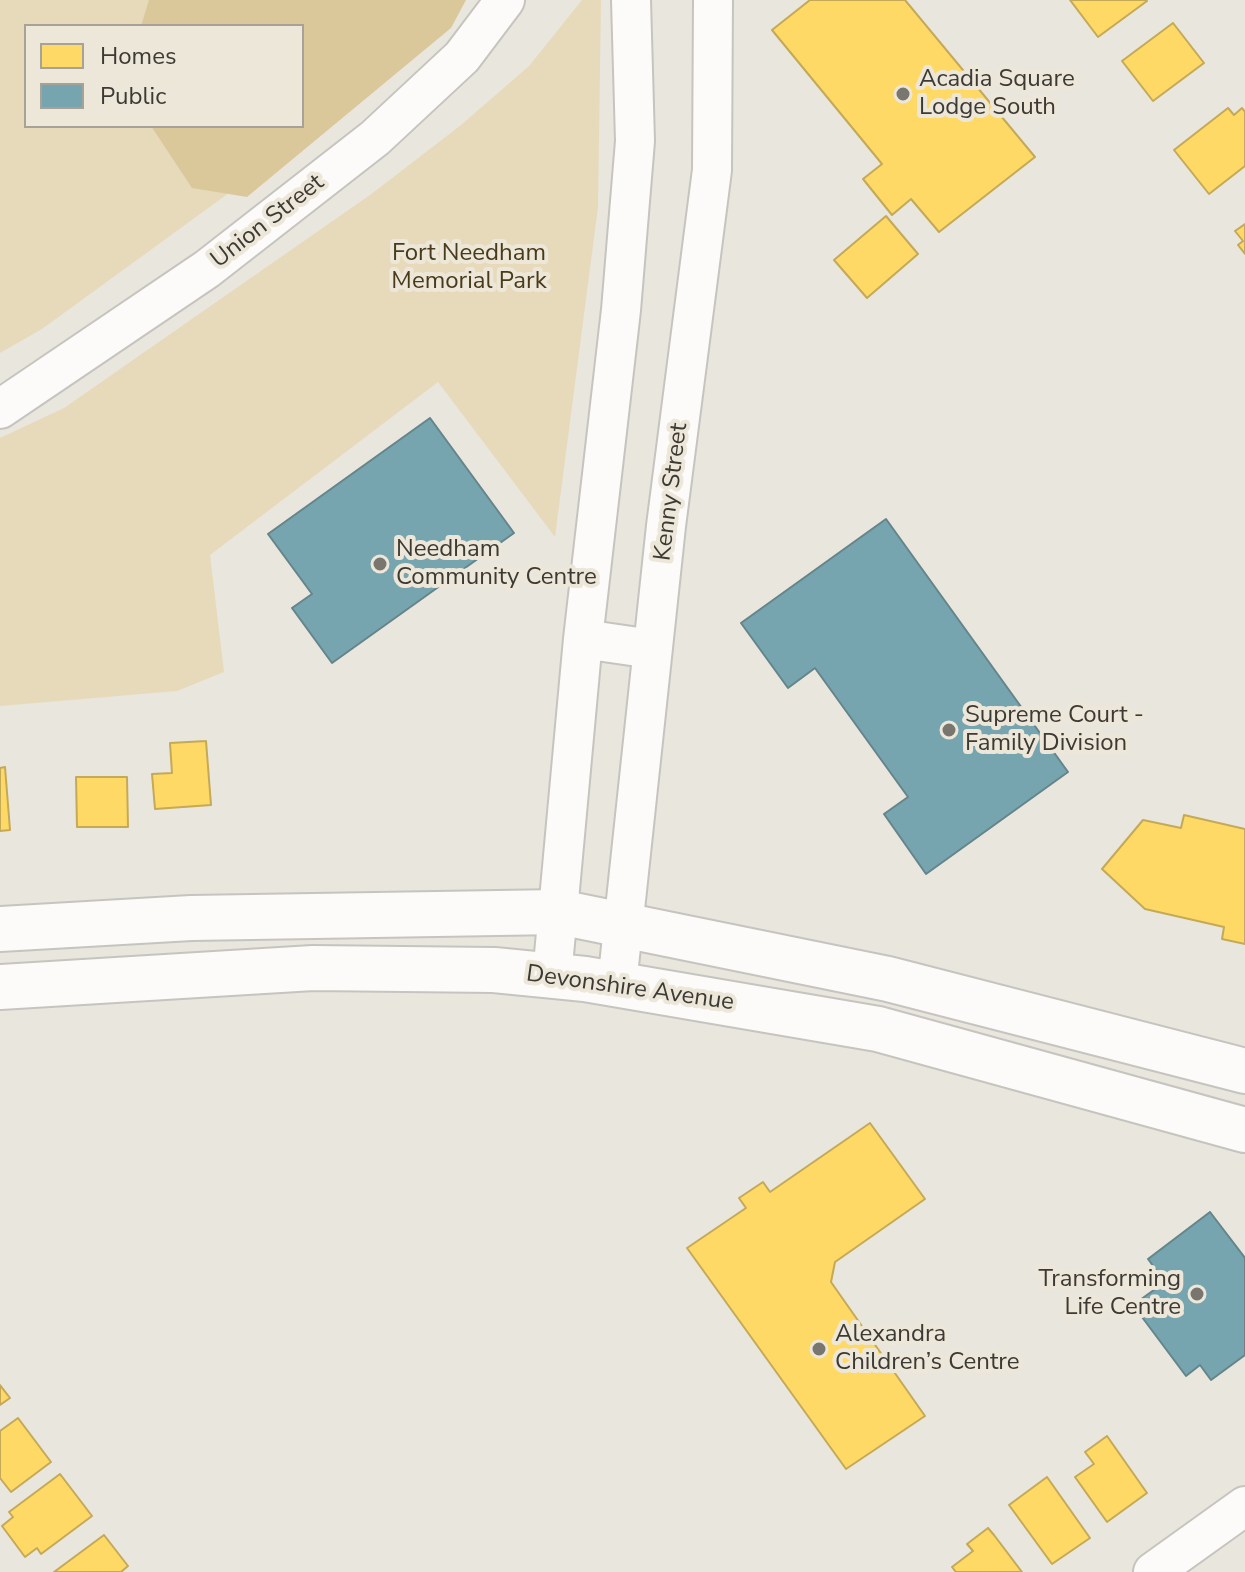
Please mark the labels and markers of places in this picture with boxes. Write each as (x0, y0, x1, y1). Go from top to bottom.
place label: Acadia Square Lodge South (919, 66, 1075, 122)
marker: Acadia Square Lodge South (894, 85, 912, 103)
place label: Needham Community Centre (396, 536, 597, 592)
marker: Needham Community Centre (371, 555, 389, 573)
place label: Supreme Court - Family Division (965, 702, 1144, 758)
marker: Supreme Court - Family Division (940, 721, 958, 739)
place label: Transforming Life Centre (1039, 1266, 1181, 1322)
marker: Transforming Life Centre (1188, 1285, 1206, 1303)
place label: Alexandra Children’s Centre (835, 1321, 1020, 1377)
marker: Alexandra Children’s Centre (810, 1340, 828, 1358)

